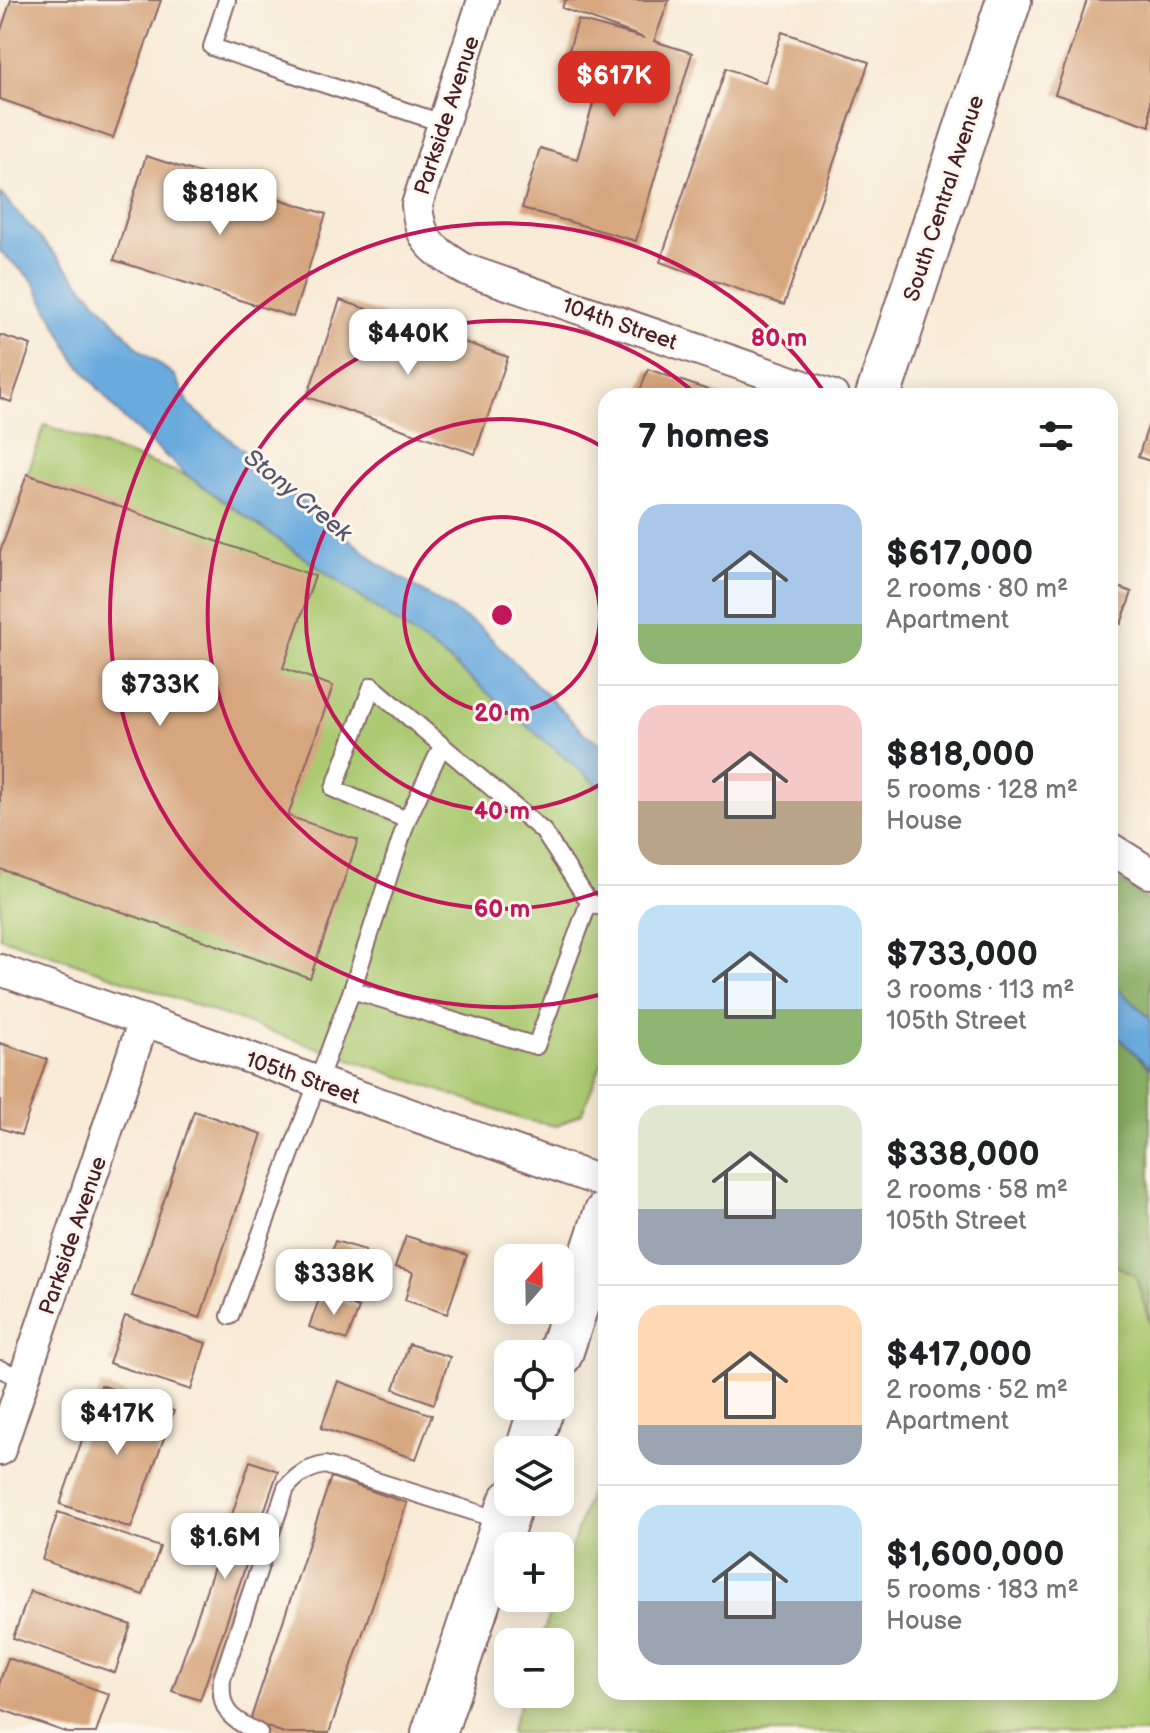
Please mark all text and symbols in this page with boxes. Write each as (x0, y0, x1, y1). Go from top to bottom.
street label: Parkside Avenue (409, 33, 486, 198)
pin: $617K (558, 51, 670, 119)
text: $617K (576, 61, 652, 92)
street label: South Central Avenue (898, 92, 991, 305)
pin: $818K (164, 169, 276, 237)
text: $818K (181, 179, 259, 210)
street label: 104th Street (559, 292, 681, 357)
pin: $440K (352, 309, 464, 377)
text: $440K (367, 319, 449, 350)
text: 80 m (751, 324, 807, 353)
icon: filters (1034, 414, 1078, 458)
text: 7 homes (638, 416, 769, 457)
water label: Stony Creek (238, 443, 359, 549)
text: $617,000 (886, 533, 1033, 574)
icon: home (702, 536, 798, 632)
text: 2 rooms · 80 m² (886, 574, 1068, 605)
centre of rings (488, 601, 516, 629)
text: Apartment (886, 605, 1009, 636)
pin: $733K (104, 660, 216, 728)
text: $733K (120, 670, 200, 701)
text: 20 m (474, 699, 530, 728)
text: $818,000 (886, 734, 1035, 775)
icon: home (702, 737, 798, 833)
text: 5 rooms · 128 m² (886, 775, 1078, 806)
text: 40 m (474, 797, 530, 826)
text: House (886, 806, 962, 837)
text: 60 m (474, 895, 530, 924)
text: $733,000 (886, 934, 1038, 975)
icon: home (702, 937, 798, 1033)
text: 3 rooms · 113 m² (886, 975, 1075, 1006)
text: 105th Street (886, 1006, 1027, 1037)
street label: 105th Street (242, 1046, 363, 1111)
text: $338,000 (886, 1134, 1040, 1175)
icon: home (702, 1137, 798, 1233)
street label: Parkside Avenue (34, 1153, 113, 1318)
text: 2 rooms · 58 m² (886, 1175, 1068, 1206)
text: 105th Street (886, 1206, 1027, 1237)
north arrow (494, 1244, 574, 1324)
map controls (494, 1244, 574, 1708)
pin: $338K (278, 1249, 390, 1317)
text: $338K (294, 1259, 374, 1290)
text: $417,000 (886, 1334, 1032, 1375)
icon: home (702, 1337, 798, 1433)
button: locate (494, 1340, 574, 1420)
text: 2 rooms · 52 m² (886, 1375, 1068, 1406)
pin: $417K (61, 1389, 173, 1457)
text: $417K (80, 1399, 154, 1430)
text: Apartment (886, 1406, 1009, 1437)
button: layers (494, 1436, 574, 1516)
pin: $1.6M (169, 1513, 281, 1581)
text: $1.6M (189, 1523, 261, 1554)
button: + (494, 1532, 574, 1612)
text: $1,600,000 (886, 1534, 1064, 1575)
icon: home (702, 1537, 798, 1633)
text: 5 rooms · 183 m² (886, 1575, 1079, 1606)
text: House (886, 1606, 962, 1637)
button: − (494, 1628, 574, 1708)

